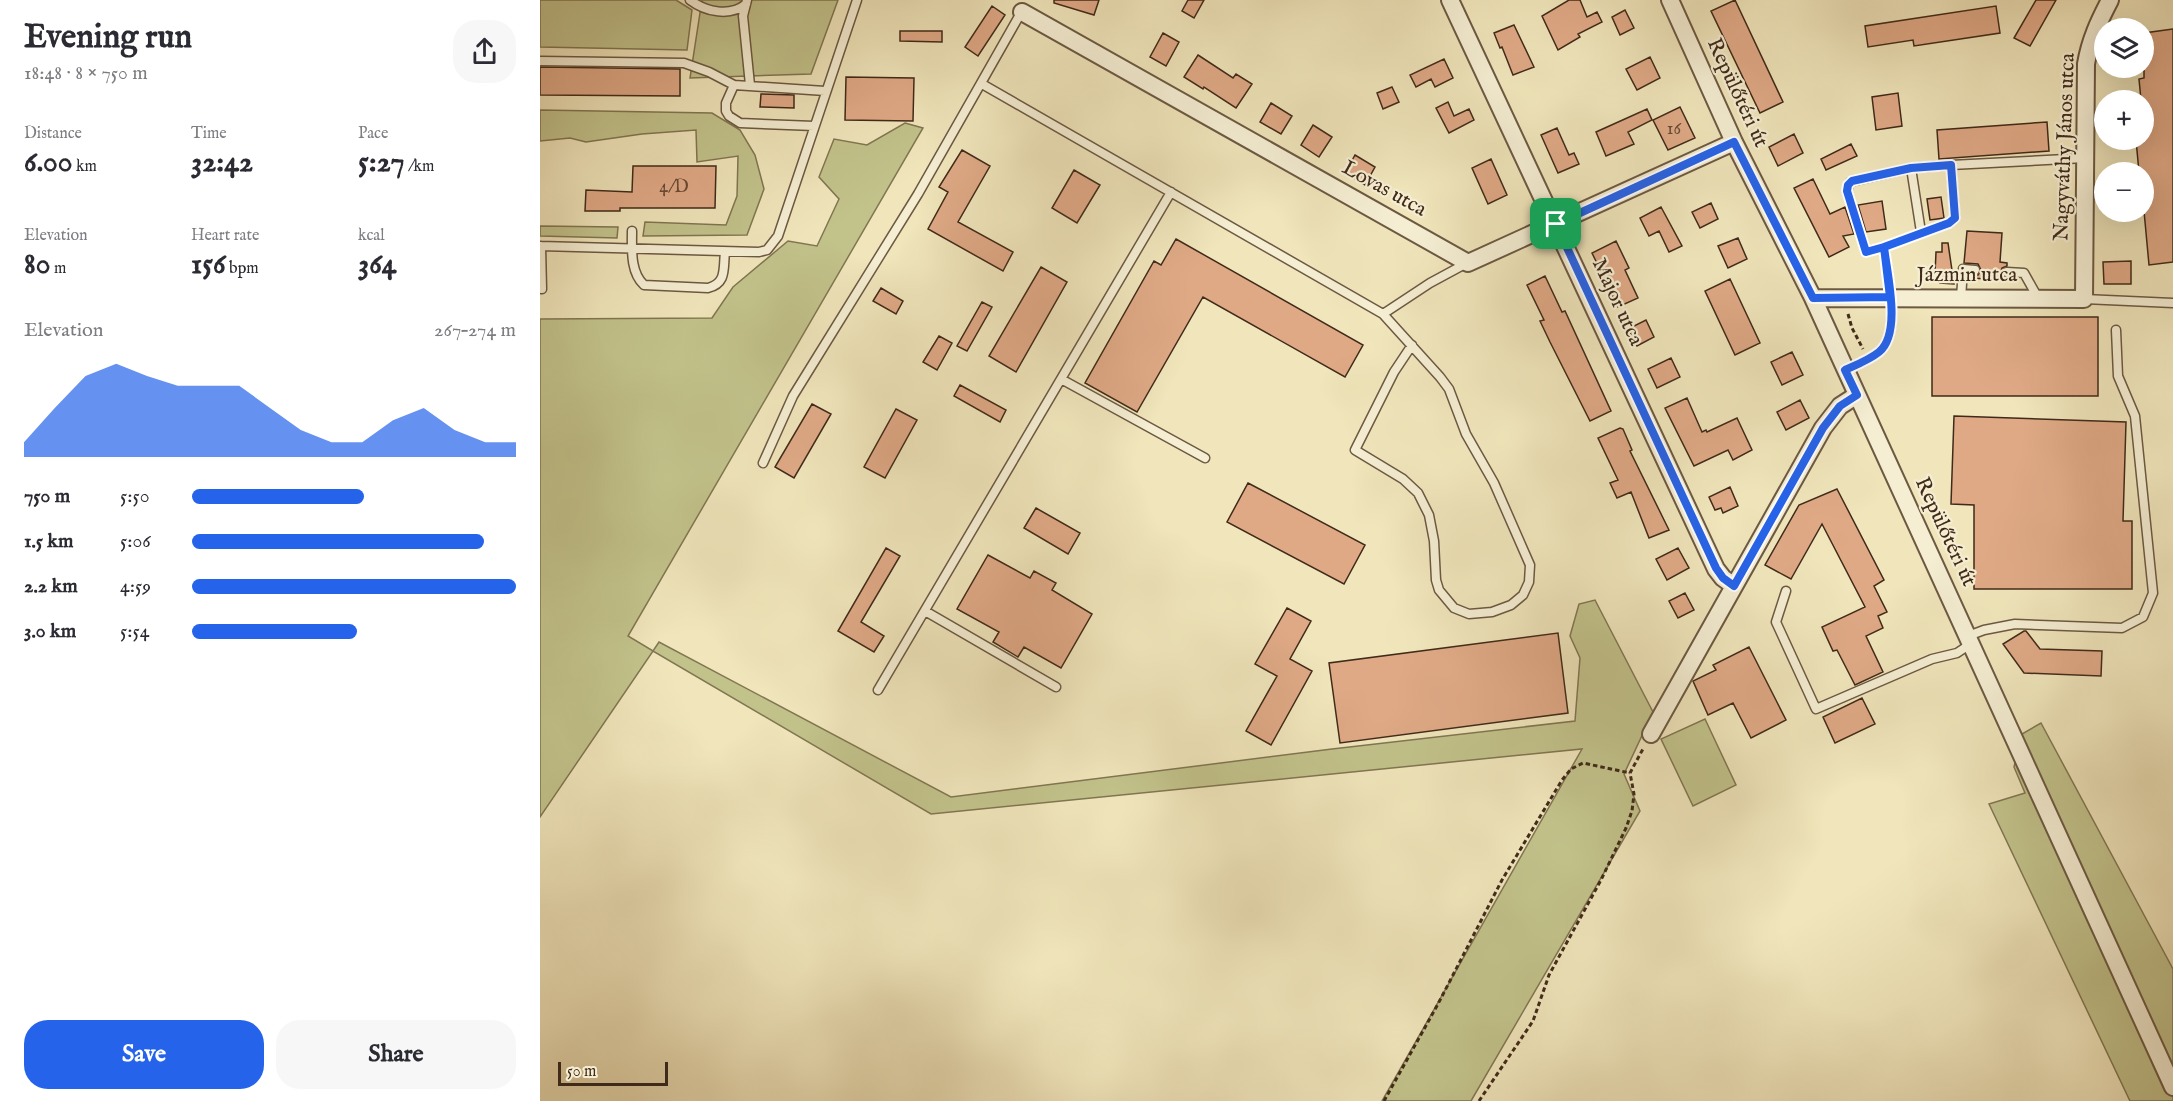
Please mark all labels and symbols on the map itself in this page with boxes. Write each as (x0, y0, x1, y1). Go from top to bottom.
street label: Repülőtéri út (1700, 34, 1774, 152)
street label: Nagyváthy János utca (2048, 52, 2082, 242)
house number: 16 (1667, 118, 1682, 141)
street label: Lovas utca (1337, 155, 1432, 224)
house number: 4/D (659, 176, 689, 199)
pin (1530, 198, 1581, 249)
street label: Major utca (1585, 254, 1649, 351)
street label: Jázmin utca (1915, 262, 2018, 289)
street label: Repülőtéri út (1908, 473, 1982, 591)
scale bar (558, 1059, 668, 1086)

